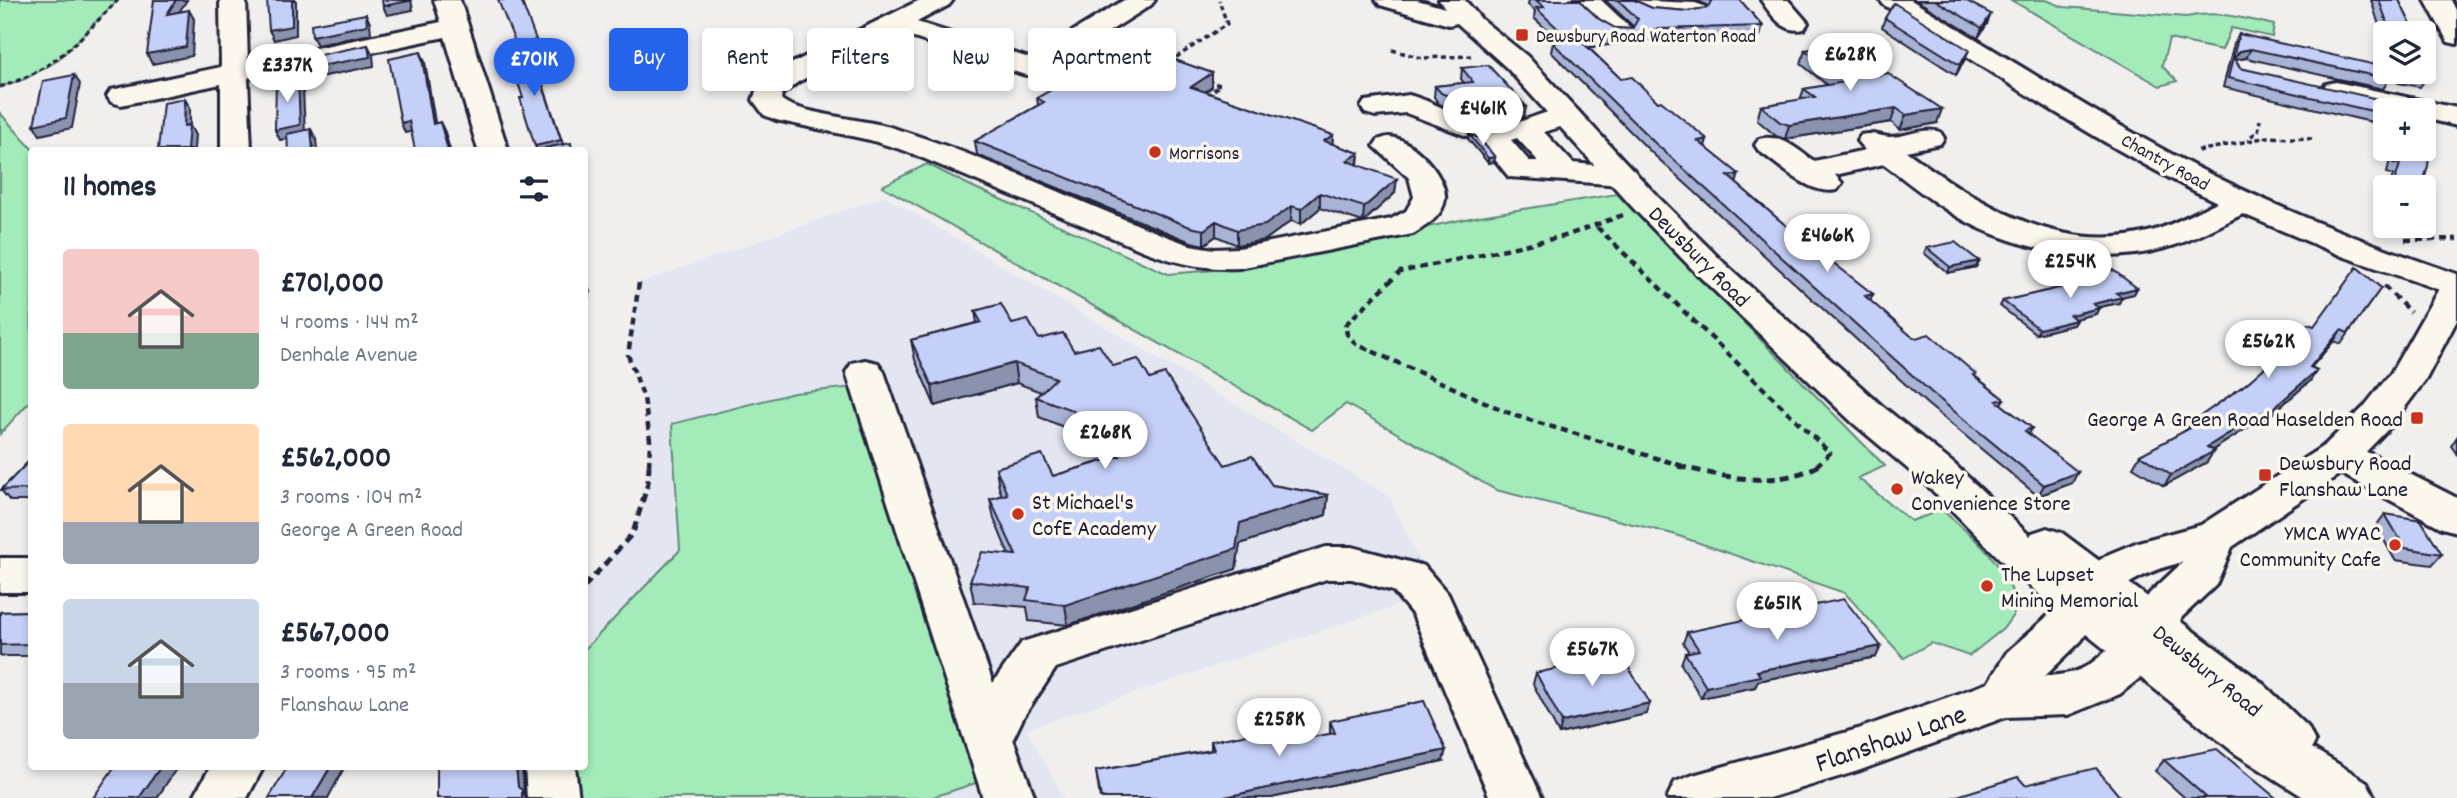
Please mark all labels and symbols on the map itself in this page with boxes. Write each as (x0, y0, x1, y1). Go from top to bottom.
place label: Dewsbury Road Waterton Road (1536, 25, 1756, 52)
marker: Dewsbury Road Waterton Road (1514, 27, 1530, 43)
pin: £628K (1801, 34, 1899, 93)
pin: £701K (485, 38, 583, 98)
pin: £337K (238, 44, 336, 104)
pin: £461K (1434, 88, 1532, 147)
street label: Chantry Road (2115, 129, 2213, 199)
place label: Morrisons (1169, 142, 1239, 169)
marker: Morrisons (1147, 144, 1163, 160)
street label: Dewsbury Road (1639, 200, 1756, 317)
pin: £466K (1778, 215, 1876, 274)
pin: £254K (2021, 240, 2119, 300)
pin: £562K (2219, 320, 2317, 380)
place label: George A Green Road Haselden Road (2087, 405, 2403, 438)
marker: George A Green Road Haselden Road (2409, 410, 2425, 426)
pin: £268K (1056, 412, 1154, 471)
place label: Dewsbury Road Flanshaw Lane (2279, 449, 2411, 508)
place label: Wakey Convenience Store (1911, 463, 2071, 522)
marker: Dewsbury Road Flanshaw Lane (2257, 467, 2273, 483)
marker: Wakey Convenience Store (1889, 481, 1905, 497)
place label: St Michael's CofE Academy (1032, 488, 1157, 547)
marker: St Michael's CofE Academy (1010, 506, 1026, 522)
place label: YMCA WYAC Community Cafe (2240, 519, 2381, 578)
marker: YMCA WYAC Community Cafe (2387, 537, 2403, 553)
place label: The Lupset Mining Memorial (2001, 560, 2139, 619)
marker: The Lupset Mining Memorial (1979, 578, 1995, 594)
pin: £651K (1728, 582, 1826, 642)
street label: Dewsbury Road (2144, 618, 2268, 727)
pin: £567K (1543, 628, 1641, 688)
street label: Flanshaw Lane (1811, 697, 1972, 786)
pin: £258K (1230, 698, 1328, 758)

